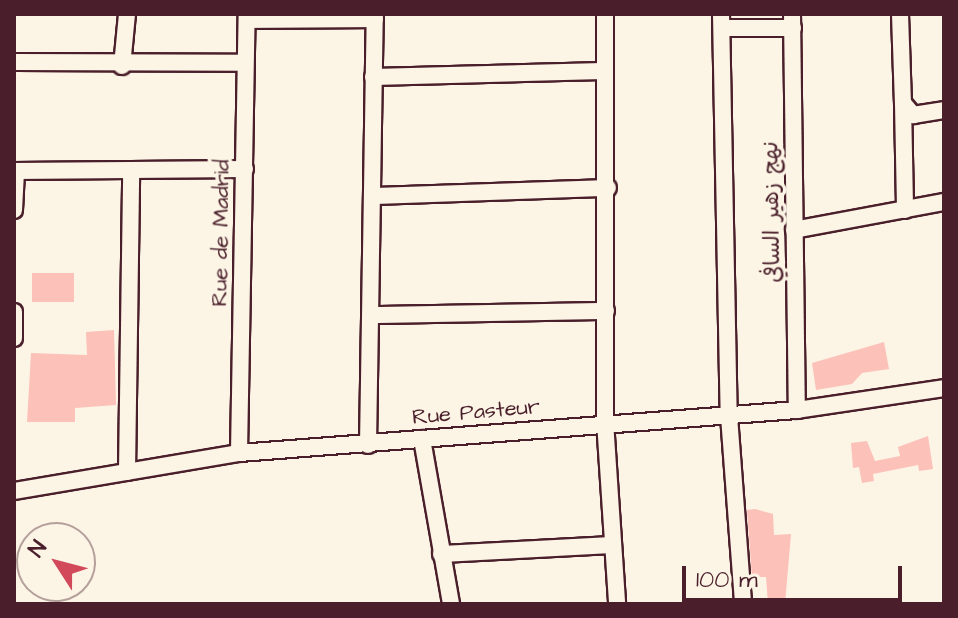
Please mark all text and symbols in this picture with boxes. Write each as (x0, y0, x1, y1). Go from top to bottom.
street label: نهج زهير السافي (758, 141, 786, 283)
street label: Rue de Madrid (207, 159, 235, 307)
street label: Rue Pasteur (411, 393, 541, 431)
north arrow (16, 522, 96, 602)
text: N (21, 534, 54, 563)
scale bar (686, 550, 906, 600)
text: 100 m (696, 563, 758, 597)

